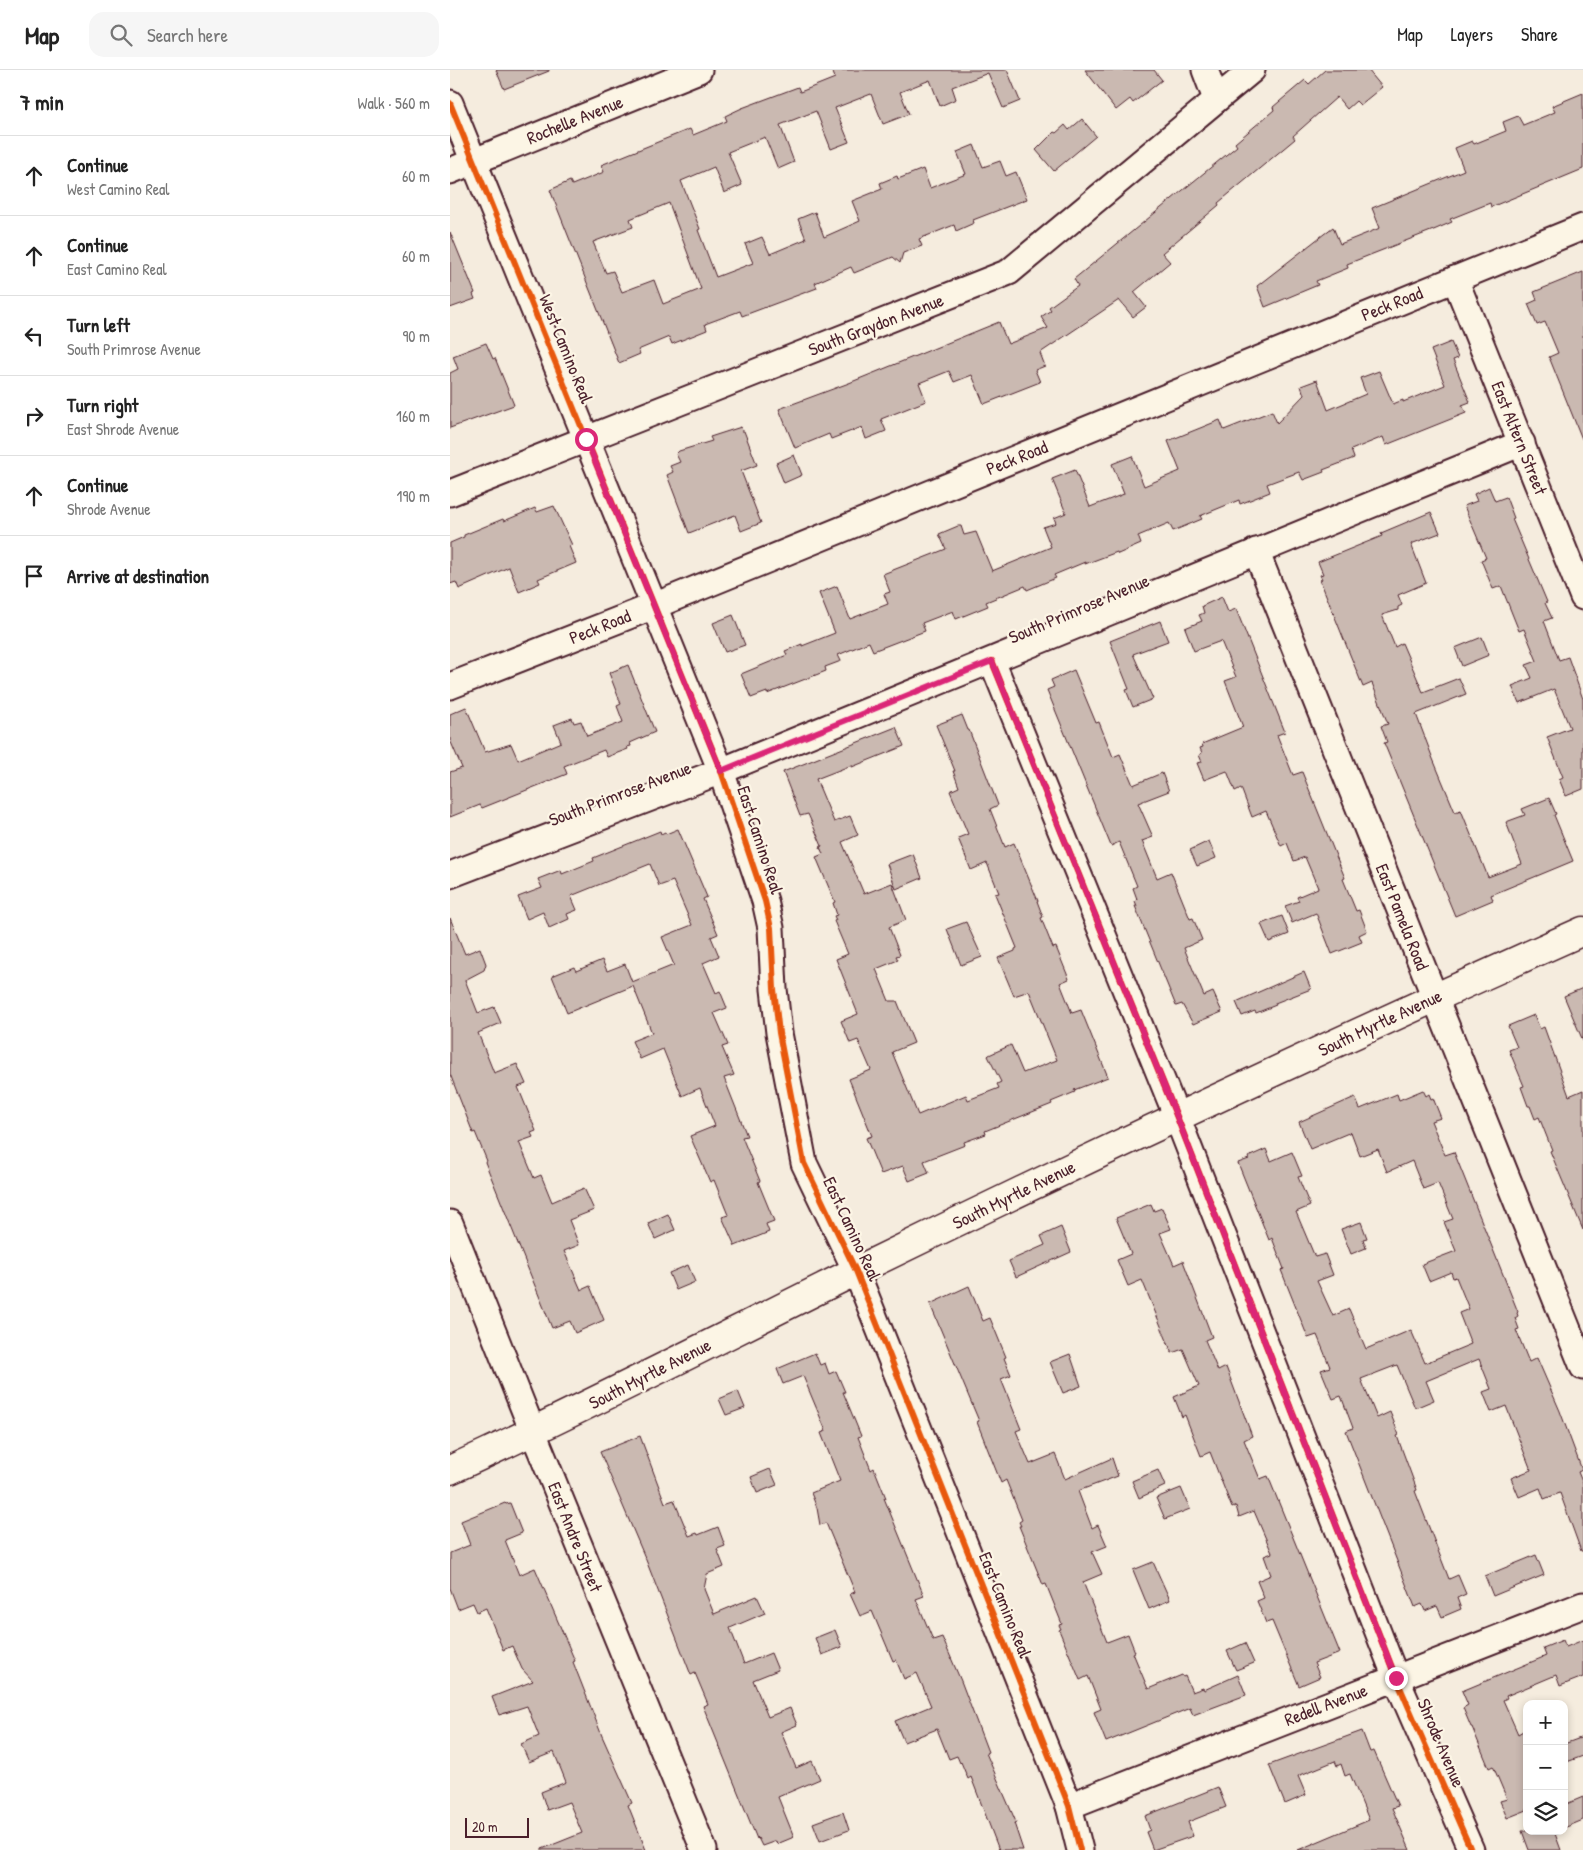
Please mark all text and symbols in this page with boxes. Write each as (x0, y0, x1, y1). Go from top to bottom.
search box (89, 12, 439, 57)
text: Map (25, 19, 59, 51)
icon: search (107, 21, 135, 49)
text: Search here (147, 22, 228, 48)
text: Map (1397, 22, 1423, 47)
text: Layers (1451, 22, 1493, 47)
text: Share (1521, 22, 1558, 47)
text: 7 min (20, 88, 64, 117)
street label: Rochelle Avenue (523, 89, 627, 150)
text: Walk · 560 m (358, 92, 430, 114)
text: Continue (67, 152, 128, 178)
icon: ahead (20, 162, 48, 190)
text: 60 m (402, 165, 430, 187)
text: West Camino Real (67, 178, 170, 200)
text: Continue (67, 232, 128, 258)
icon: ahead (20, 242, 48, 270)
text: 60 m (402, 245, 430, 267)
text: East Camino Real (67, 258, 167, 280)
street label: Peck Road (1357, 280, 1426, 327)
street label: South Graydon Avenue (805, 287, 947, 362)
street label: West Camino Real (533, 291, 600, 407)
text: Turn left (67, 312, 130, 338)
icon: left (20, 322, 48, 350)
text: 90 m (402, 325, 430, 347)
text: South Primrose Avenue (67, 338, 201, 360)
street label: East Altern Street (1485, 377, 1554, 499)
text: Turn right (67, 392, 138, 418)
icon: right (20, 402, 48, 430)
text: 160 m (396, 405, 430, 427)
text: East Shrode Avenue (67, 418, 179, 440)
route start (575, 428, 598, 451)
street label: Peck Road (982, 434, 1051, 481)
text: Continue (67, 472, 128, 498)
icon: ahead (20, 482, 48, 510)
text: 190 m (397, 485, 430, 507)
text: Shrode Avenue (67, 498, 151, 520)
icon: arrive (20, 562, 48, 590)
text: Arrive at destination (67, 563, 209, 589)
street label: South Primrose Avenue (1005, 568, 1153, 649)
street label: Peck Road (565, 603, 634, 650)
street label: South Primrose Avenue (545, 755, 695, 832)
street label: East Camino Real (731, 783, 790, 897)
street label: East Pamela Road (1370, 860, 1435, 974)
street label: South Myrtle Avenue (1314, 983, 1446, 1062)
street label: South Myrtle Avenue (948, 1154, 1079, 1235)
street label: East Camino Real (817, 1173, 888, 1285)
street label: South Myrtle Avenue (584, 1332, 715, 1415)
street label: East Andre Street (542, 1478, 609, 1596)
street label: East Camino Real (973, 1548, 1038, 1662)
route end (1385, 1667, 1408, 1690)
street label: Redell Avenue (1281, 1677, 1371, 1732)
street label: Shrode Avenue (1412, 1695, 1471, 1791)
map controls (1523, 1700, 1568, 1835)
button: + (1523, 1700, 1568, 1745)
button: − (1523, 1745, 1568, 1790)
button: layers (1523, 1790, 1568, 1835)
scale bar (465, 1815, 529, 1838)
text: 20 m (472, 1817, 498, 1836)

